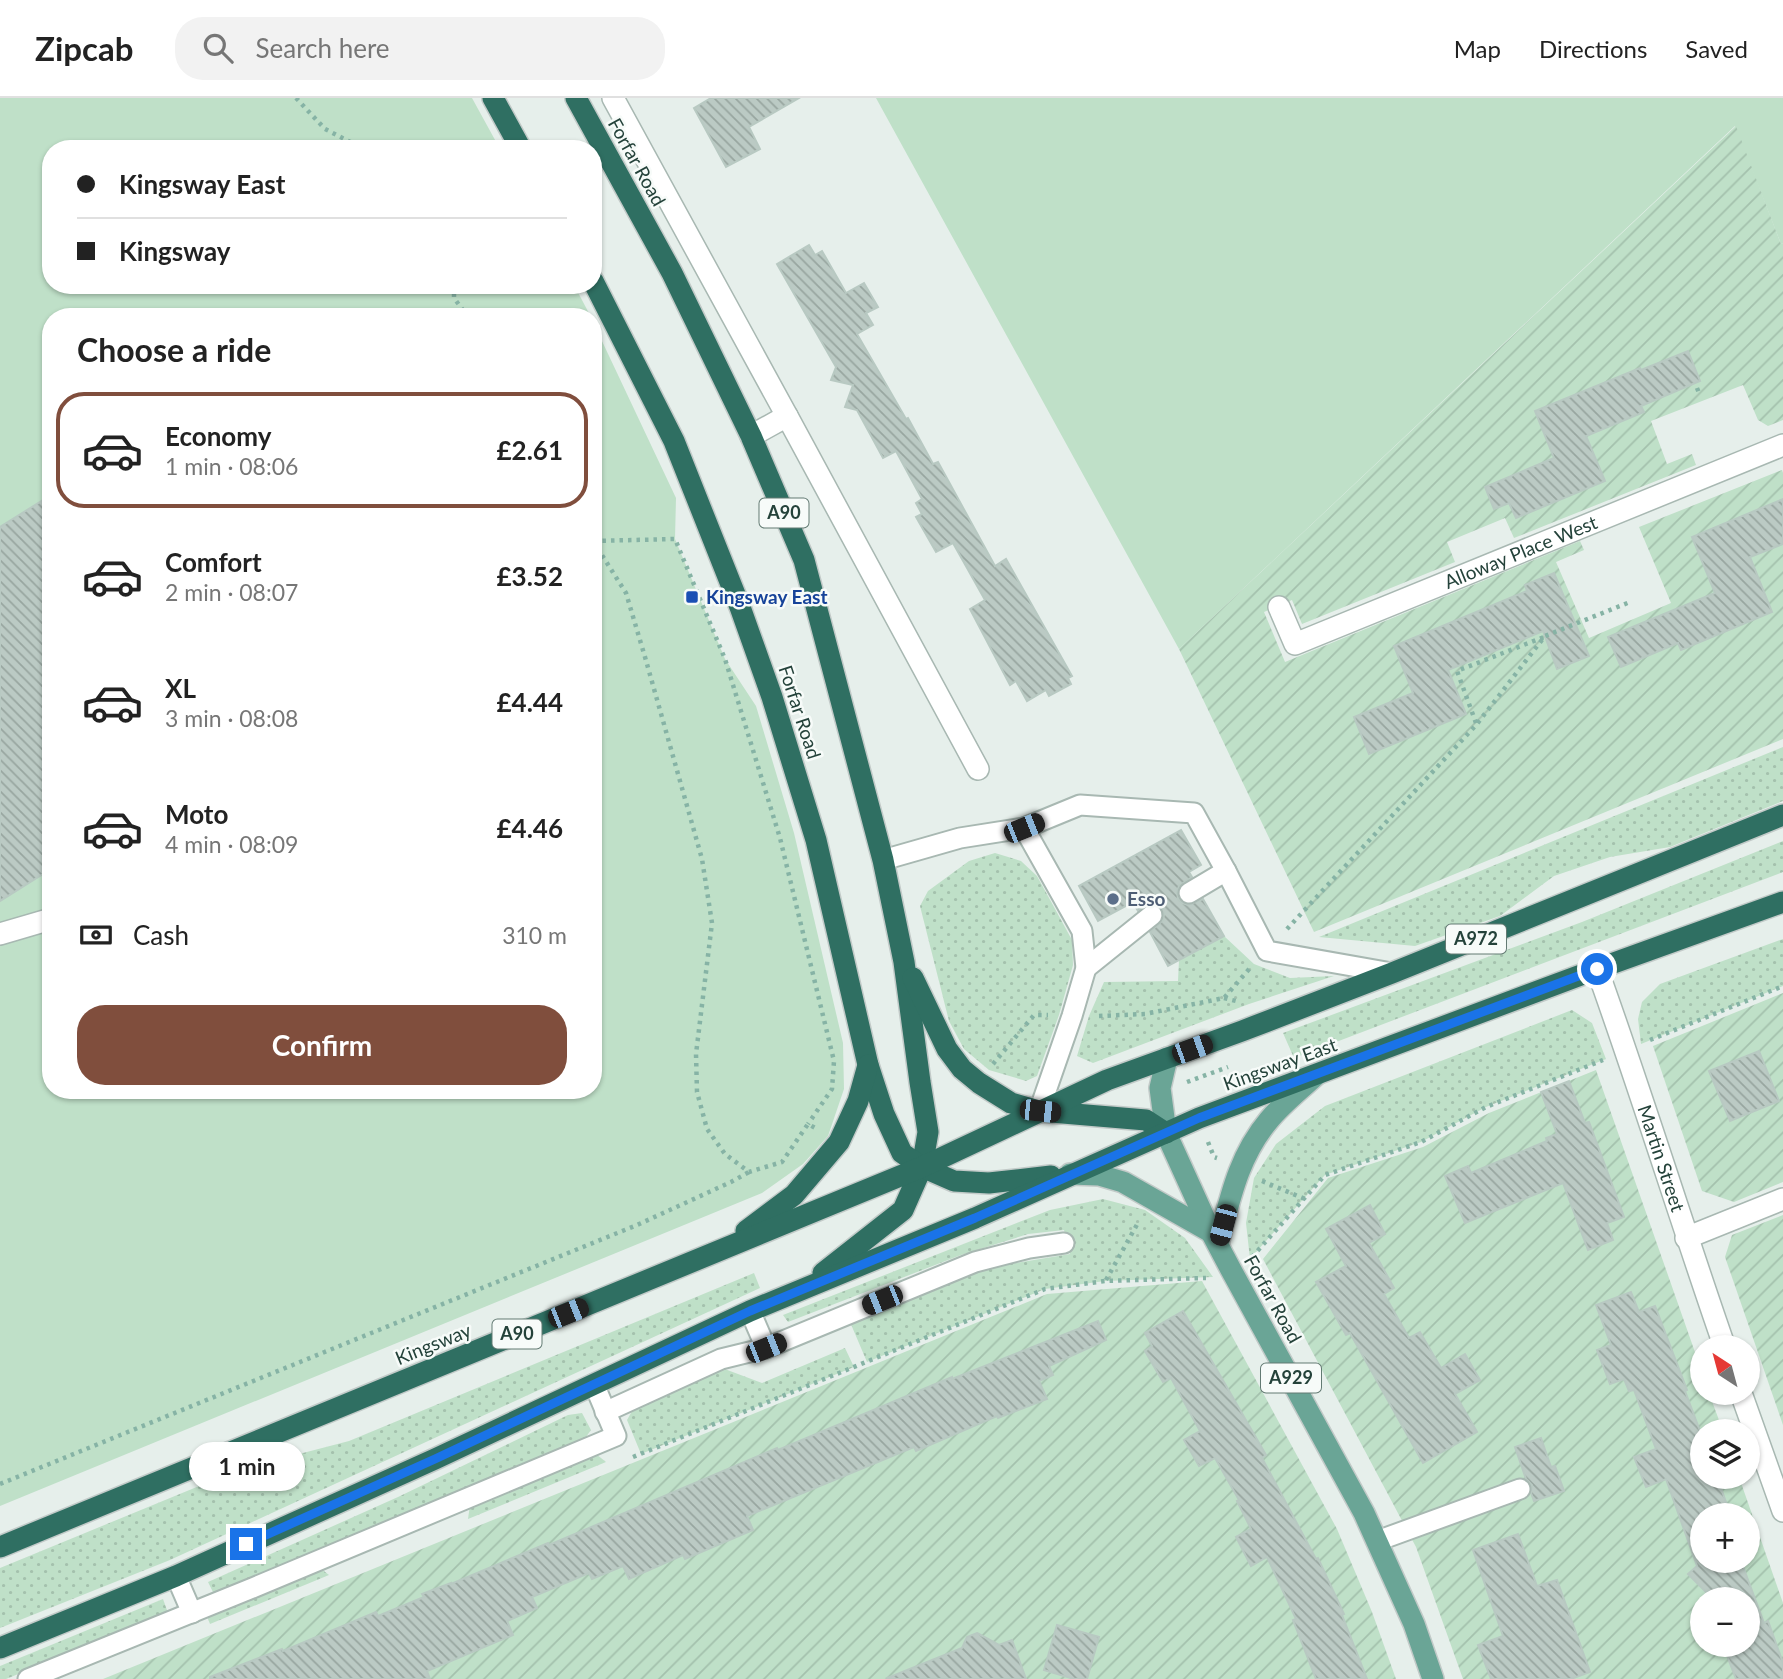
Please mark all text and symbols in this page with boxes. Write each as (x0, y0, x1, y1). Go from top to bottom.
search box (175, 17, 665, 80)
text: Zipcab (35, 28, 133, 68)
icon: search (199, 29, 237, 67)
text: Search here (255, 32, 390, 64)
text: Map (1454, 34, 1501, 63)
text: Directions (1539, 34, 1647, 63)
text: Saved (1685, 34, 1748, 63)
street label: Forfar Road (604, 114, 671, 210)
text: Kingsway East (119, 168, 285, 200)
text: Kingsway (119, 235, 230, 267)
text: Choose a ride (77, 330, 271, 369)
icon: car (81, 419, 144, 482)
text: Economy (165, 420, 271, 452)
text: £2.61 (497, 434, 563, 466)
text: 1 min · 08:06 (165, 452, 298, 480)
road number: A90 (760, 498, 808, 528)
street label: Alloway Place West (1441, 510, 1601, 593)
icon: car (81, 545, 144, 608)
text: Comfort (165, 546, 262, 578)
text: £3.52 (497, 560, 563, 592)
text: 2 min · 08:07 (165, 578, 298, 606)
place label: Kingsway East (706, 585, 828, 608)
marker: Kingsway East (684, 589, 700, 605)
street label: Forfar Road (775, 662, 826, 762)
icon: car (81, 671, 144, 734)
text: XL (165, 672, 196, 704)
text: £4.44 (497, 686, 563, 718)
text: 3 min · 08:08 (165, 704, 298, 732)
icon: car (81, 797, 144, 860)
text: Moto (165, 798, 228, 830)
car (1001, 810, 1048, 846)
text: £4.46 (497, 812, 563, 844)
text: 4 min · 08:09 (165, 830, 298, 858)
place label: Esso (1127, 887, 1165, 910)
marker: Esso (1105, 891, 1121, 907)
icon: cash (77, 916, 115, 954)
text: Cash (133, 919, 189, 951)
text: 310 m (502, 921, 567, 949)
road number: A972 (1446, 924, 1506, 954)
route start (1581, 953, 1613, 985)
button: Confirm (77, 1005, 567, 1085)
car (1169, 1032, 1216, 1066)
street label: Kingsway East (1220, 1032, 1340, 1095)
car (1019, 1098, 1062, 1124)
street label: Martin Street (1634, 1102, 1690, 1215)
car (1208, 1202, 1239, 1248)
street label: Forfar Road (1240, 1251, 1307, 1347)
car (859, 1282, 906, 1318)
car (545, 1295, 592, 1331)
street label: Kingsway (392, 1318, 474, 1369)
road number: A90 (492, 1320, 542, 1349)
car (743, 1330, 790, 1366)
north arrow (1690, 1335, 1760, 1405)
map controls (1690, 1335, 1760, 1657)
road number: A929 (1261, 1364, 1321, 1392)
button: layers (1690, 1419, 1760, 1489)
callout: 1 min (188, 1442, 304, 1492)
text: 1 min (218, 1452, 276, 1480)
button: + (1690, 1503, 1760, 1573)
route end (230, 1528, 262, 1560)
button: − (1690, 1587, 1760, 1657)

